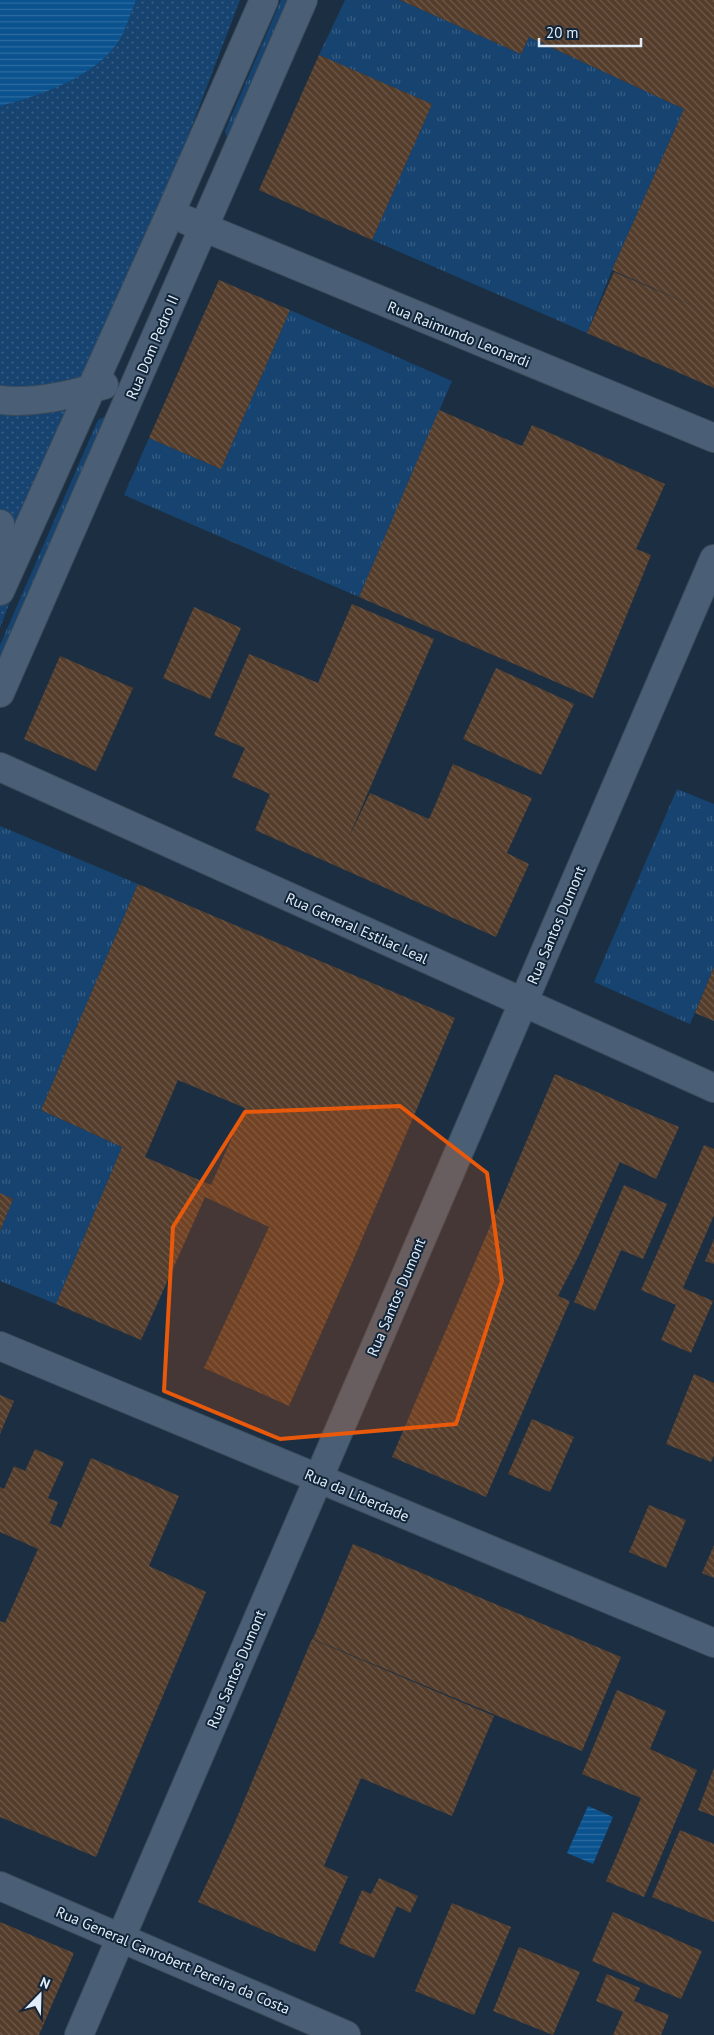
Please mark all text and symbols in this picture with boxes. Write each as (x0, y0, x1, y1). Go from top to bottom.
scale bar (539, 15, 642, 47)
text: 20 m (546, 23, 579, 42)
street label: Rua Dom Pedro II (121, 292, 183, 402)
street label: Rua Raimundo Leonardi (385, 297, 533, 371)
street label: Rua Santos Dumont (523, 863, 589, 987)
street label: Rua General Estilac Leal (283, 888, 432, 968)
street label: Rua Santos Dumont (363, 1235, 429, 1359)
street label: Rua da Liberdade (302, 1464, 412, 1526)
street label: Rua Santos Dumont (203, 1607, 269, 1731)
street label: Rua General Canrobert Pereira da Costa (53, 1902, 293, 2018)
north arrow (15, 1970, 65, 2020)
text: N (37, 1973, 53, 1993)

